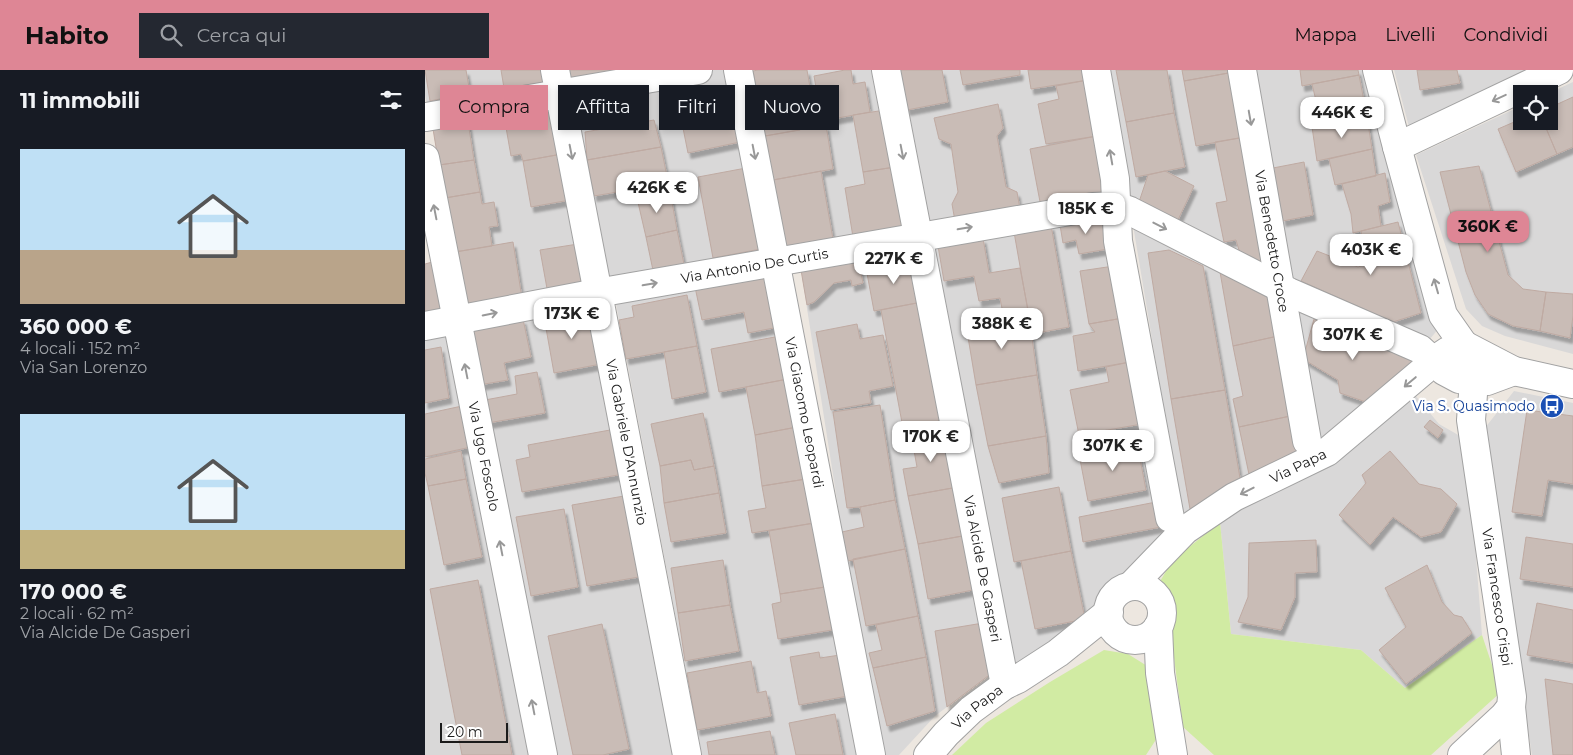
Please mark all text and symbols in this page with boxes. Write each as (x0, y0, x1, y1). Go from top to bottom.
search box (139, 13, 489, 58)
text: Habito (25, 21, 109, 50)
icon: search (157, 21, 185, 49)
text: Cerca qui (197, 24, 286, 47)
text: Mappa (1294, 24, 1357, 46)
text: Livelli (1385, 24, 1436, 46)
text: Condividi (1464, 24, 1548, 46)
chip: Compra (440, 85, 548, 130)
chip: Affitta (558, 85, 649, 130)
chip: Filtri (659, 85, 735, 130)
chip: Nuovo (745, 85, 839, 130)
map controls (1513, 85, 1558, 130)
button: locate (1513, 85, 1558, 130)
icon: filters (377, 86, 405, 114)
text: 11 immobili (20, 88, 140, 113)
one-way arrow (1492, 94, 1507, 104)
pin: 446K € (1301, 97, 1383, 139)
text: 446K € (1311, 103, 1373, 122)
one-way arrow (1246, 110, 1256, 126)
one-way arrow (566, 144, 576, 160)
one-way arrow (749, 144, 759, 160)
one-way arrow (898, 144, 907, 160)
one-way arrow (1106, 150, 1116, 166)
street label: Via Benedetto Croce (1251, 169, 1293, 314)
pin: 426K € (616, 172, 698, 214)
text: 426K € (627, 178, 687, 197)
icon: home (168, 181, 258, 271)
pin: 185K € (1045, 192, 1127, 235)
text: 185K € (1058, 199, 1114, 218)
one-way arrow (430, 204, 440, 220)
pin: 360K € (1447, 210, 1529, 253)
text: 360K € (1458, 217, 1518, 236)
one-way arrow (1152, 222, 1167, 231)
one-way arrow (957, 223, 973, 233)
pin: 403K € (1330, 234, 1412, 276)
text: 403K € (1341, 240, 1401, 259)
pin: 227K € (853, 242, 935, 285)
street label: Via Antonio De Curtis (679, 244, 830, 287)
text: 227K € (865, 249, 923, 268)
one-way arrow (641, 278, 657, 288)
one-way arrow (1430, 279, 1440, 295)
pin: 173K € (531, 298, 613, 340)
text: 173K € (545, 304, 599, 323)
one-way arrow (482, 308, 498, 318)
pin: 388K € (961, 308, 1043, 350)
text: 360 000 € (20, 314, 132, 339)
text: 388K € (972, 314, 1032, 333)
pin: 307K € (1312, 318, 1394, 361)
text: 307K € (1323, 325, 1383, 344)
street label: Via Giacomo Leopardi (781, 335, 828, 490)
text: 4 locali · 152 m² (20, 339, 140, 358)
text: Via San Lorenzo (20, 358, 147, 377)
street label: Via Gabriele D'Annunzio (602, 358, 652, 527)
one-way arrow (461, 364, 471, 380)
one-way arrow (1404, 377, 1417, 388)
bus stop icon: Via S. Quasimodo (1539, 393, 1565, 419)
place label: Via S. Quasimodo (1412, 397, 1535, 415)
street label: Via Ugo Foscolo (464, 400, 504, 513)
pin: 170K € (890, 420, 972, 463)
text: 170K € (903, 427, 959, 446)
pin: 307K € (1072, 430, 1154, 472)
text: 307K € (1083, 436, 1143, 455)
street label: Via Papa (1267, 445, 1329, 487)
icon: home (168, 446, 258, 536)
one-way arrow (1240, 487, 1255, 496)
street label: Via Alcide De Gasperi (959, 494, 1006, 644)
street label: Via Francesco Crispi (1478, 527, 1516, 667)
one-way arrow (496, 540, 506, 556)
text: 170 000 € (20, 579, 127, 604)
text: 2 locali · 62 m² (20, 604, 134, 623)
text: Via Alcide De Gasperi (20, 623, 190, 642)
street label: Via Papa (948, 681, 1006, 733)
one-way arrow (528, 700, 537, 716)
scale bar (440, 720, 507, 743)
text: 20 m (447, 723, 483, 741)

